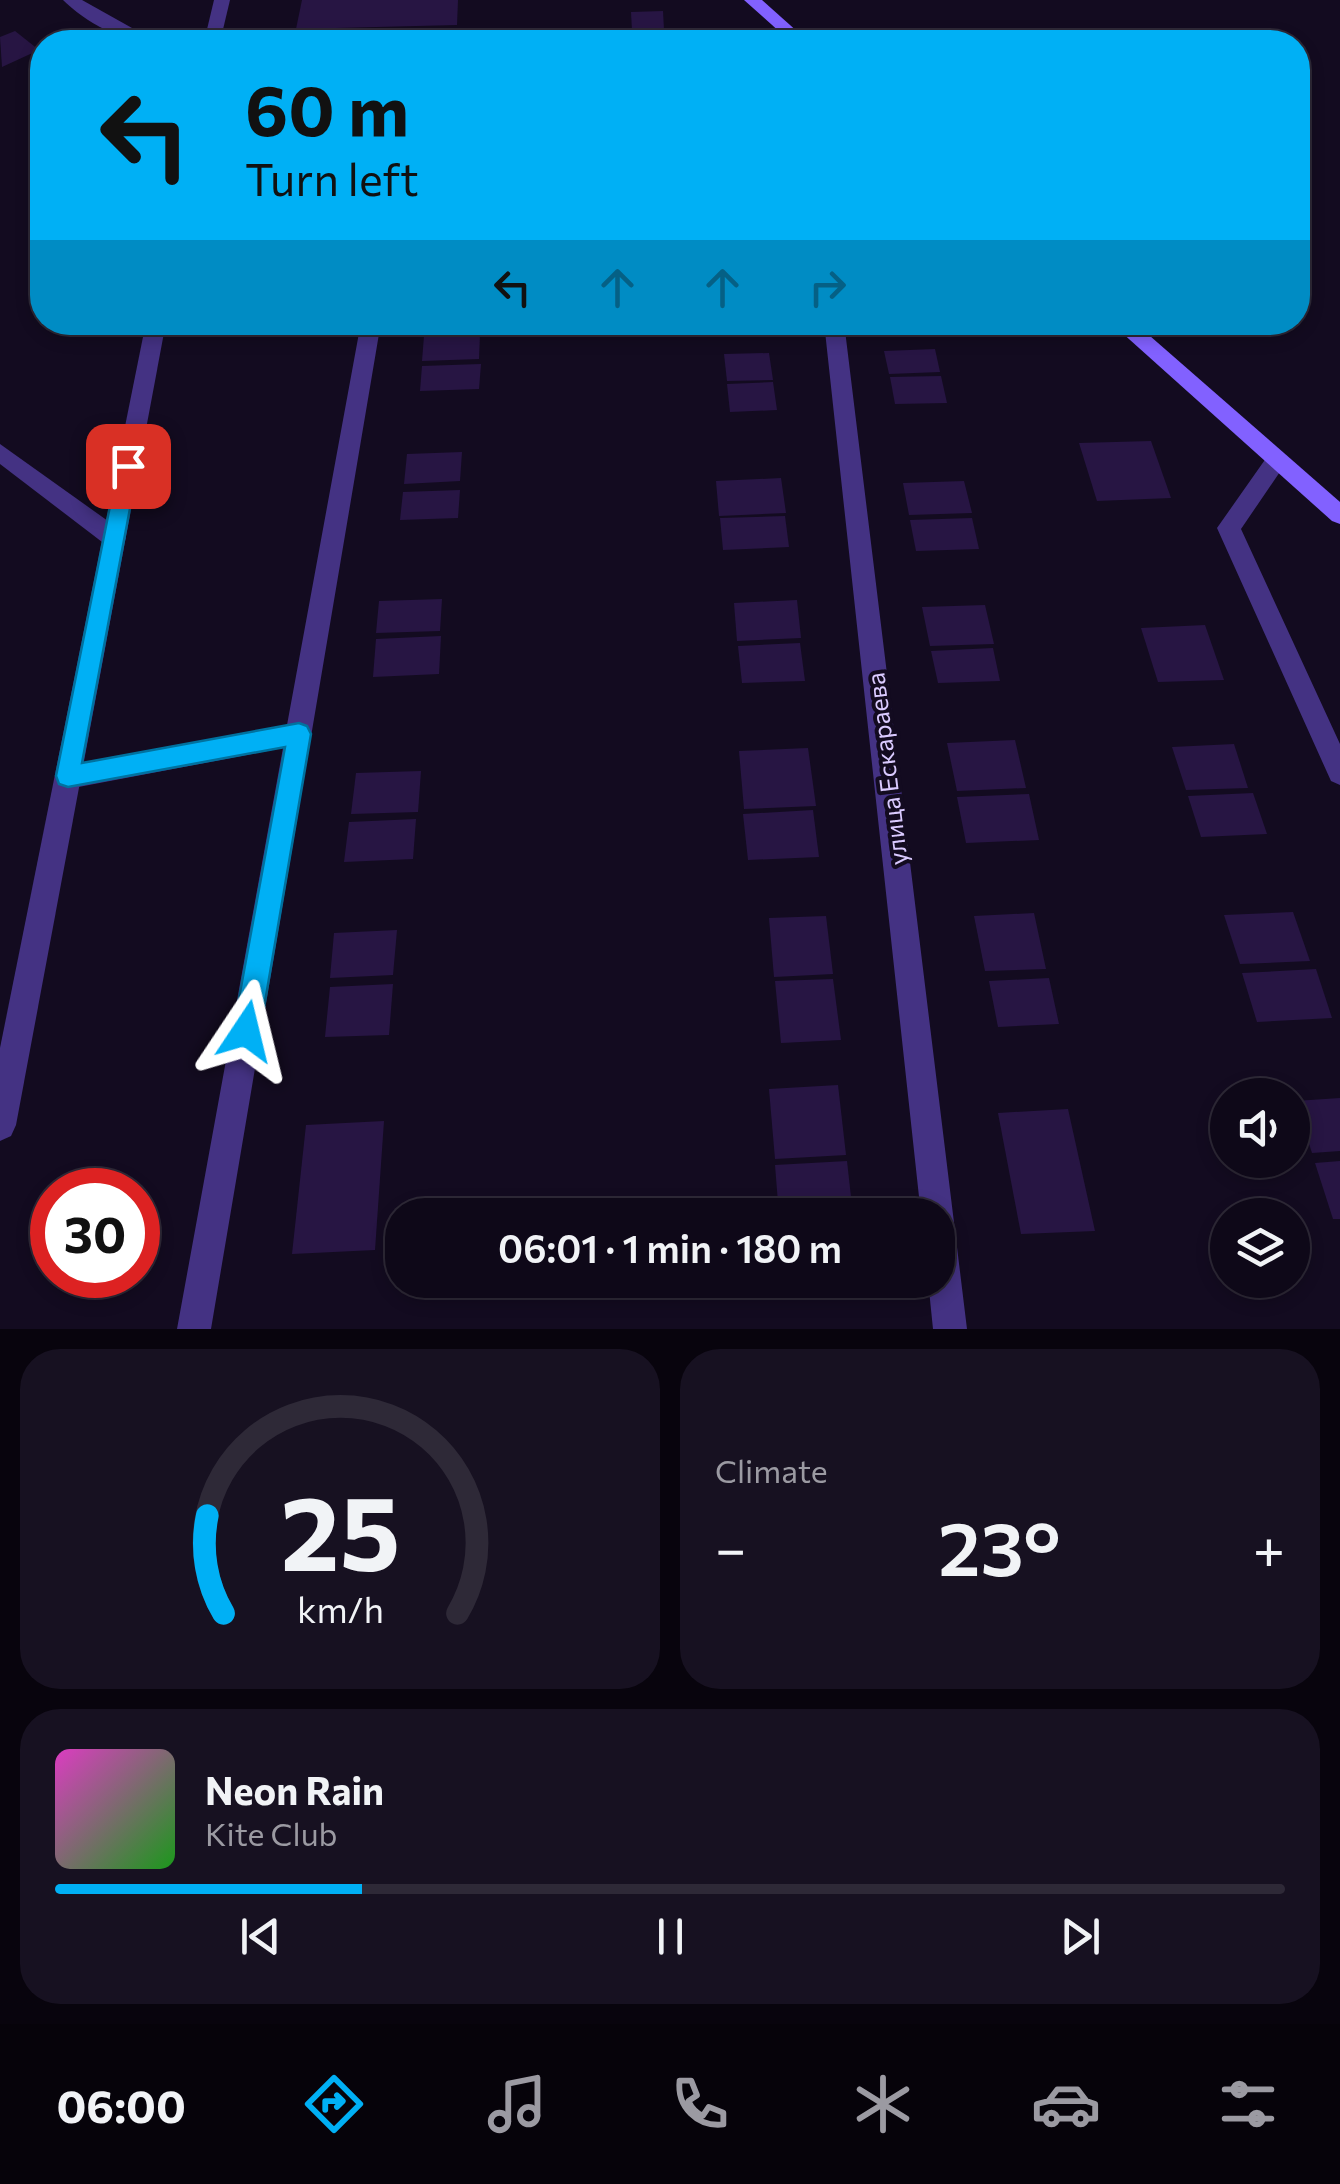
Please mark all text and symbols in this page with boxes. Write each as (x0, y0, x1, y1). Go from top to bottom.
text: 60 m (245, 65, 409, 150)
icon: left (80, 70, 210, 200)
text: Turn left (245, 150, 419, 205)
icon: left (485, 260, 540, 315)
icon: ahead (590, 260, 645, 315)
icon: ahead (695, 260, 750, 315)
icon: right (800, 260, 855, 315)
pin (86, 424, 171, 509)
icon: arrive (101, 439, 156, 494)
street label: улица Ескараева (859, 671, 913, 867)
position arrow (194, 979, 298, 1083)
map controls (1210, 1078, 1310, 1298)
button: sound (1210, 1078, 1310, 1178)
speed limit sign: 30 (30, 1168, 160, 1298)
button: layers (1210, 1198, 1310, 1298)
text: 06:01 · 1 min · 180 m (498, 1224, 842, 1271)
text: Climate (715, 1450, 828, 1490)
text: 25 (280, 1465, 400, 1592)
text: 23° (938, 1500, 1061, 1591)
text: − (715, 1513, 746, 1580)
text: + (1253, 1513, 1285, 1580)
text: km/h (297, 1587, 383, 1630)
text: Neon Rain (205, 1766, 384, 1813)
text: Kite Club (205, 1813, 337, 1853)
icon: previous (233, 1909, 288, 1964)
icon: pause (643, 1909, 698, 1964)
icon: next (1053, 1909, 1108, 1964)
icon: directions (299, 2069, 369, 2139)
icon: music (482, 2069, 552, 2139)
icon: phone (665, 2069, 735, 2139)
icon: climate (848, 2069, 918, 2139)
icon: car (1031, 2069, 1101, 2139)
icon: filters (1213, 2069, 1283, 2139)
text: 06:00 (56, 2077, 186, 2132)

